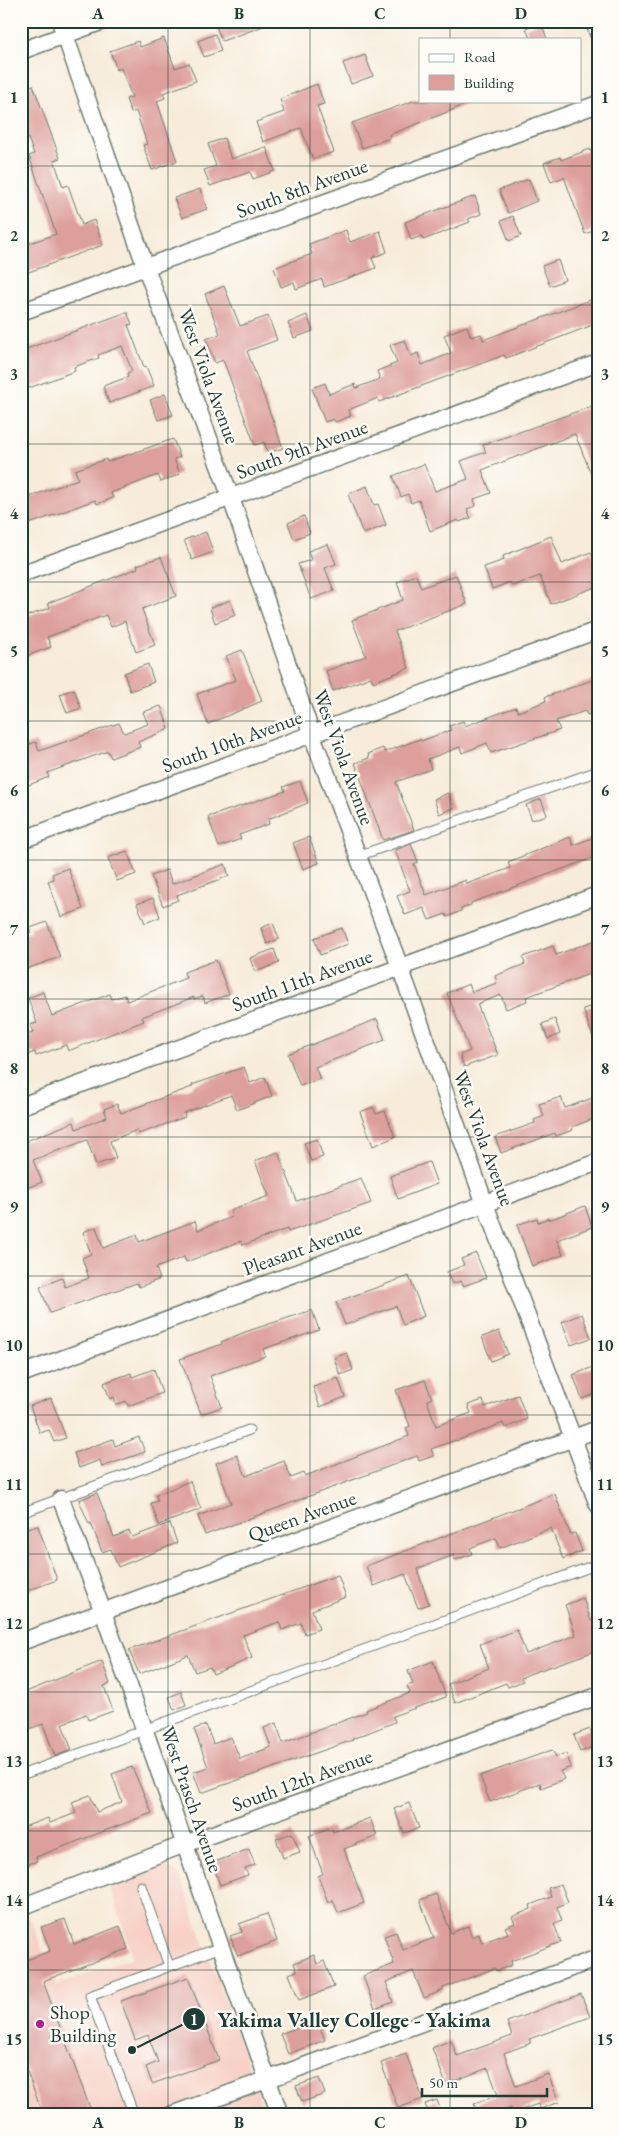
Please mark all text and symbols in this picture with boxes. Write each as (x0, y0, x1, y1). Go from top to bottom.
text: A (91, 3, 104, 24)
text: B (234, 3, 244, 24)
text: C (374, 3, 386, 24)
text: D (515, 3, 527, 24)
legend (419, 38, 582, 102)
text: Road (464, 47, 496, 66)
text: Building (464, 73, 514, 92)
text: 1 (10, 87, 18, 108)
text: 1 (601, 87, 609, 108)
street label: South 8th Avenue (233, 152, 371, 224)
text: 2 (10, 225, 19, 246)
text: 2 (601, 225, 610, 246)
street label: West Viola Avenue (172, 305, 246, 448)
text: 3 (10, 364, 18, 385)
text: 3 (601, 364, 609, 385)
street label: South 9th Avenue (233, 413, 371, 485)
text: 4 (10, 503, 19, 524)
text: 4 (601, 503, 610, 524)
text: 5 (10, 641, 18, 662)
text: 5 (601, 641, 609, 662)
street label: West Viola Avenue (307, 686, 381, 829)
street label: South 10th Avenue (158, 703, 306, 778)
text: 6 (10, 780, 19, 801)
text: 6 (601, 780, 610, 801)
text: 7 (10, 919, 19, 940)
text: 7 (601, 919, 610, 940)
street label: South 11th Avenue (228, 942, 376, 1017)
text: 8 (10, 1058, 18, 1079)
text: 8 (601, 1058, 609, 1079)
street label: West Viola Avenue (447, 1067, 521, 1210)
text: 9 (10, 1196, 19, 1217)
text: 9 (601, 1196, 610, 1217)
street label: Pleasant Avenue (239, 1214, 365, 1281)
text: 10 (6, 1335, 23, 1356)
text: 10 (597, 1335, 614, 1356)
text: 11 (6, 1474, 22, 1495)
text: 11 (597, 1474, 613, 1495)
street label: Queen Avenue (244, 1484, 360, 1548)
text: 12 (6, 1613, 23, 1634)
text: 12 (597, 1613, 614, 1634)
street label: West Prasch Avenue (155, 1722, 229, 1876)
street label: South 12th Avenue (228, 1742, 376, 1817)
text: 13 (6, 1751, 22, 1772)
text: 13 (597, 1751, 613, 1772)
text: 14 (6, 1890, 23, 1911)
text: 14 (597, 1890, 614, 1911)
place label: Shop Building (50, 1999, 117, 2048)
callout: Yakima Valley College - Yakima (182, 2001, 500, 2037)
text: Yakima Valley College - Yakima (217, 2006, 491, 2033)
text: 1 (190, 2010, 198, 2029)
marker: Shop Building (34, 2018, 46, 2030)
text: 15 (6, 2029, 22, 2050)
text: 15 (597, 2029, 613, 2050)
scale bar (422, 2066, 546, 2098)
text: 50 m (429, 2073, 458, 2092)
text: A (91, 2112, 104, 2133)
text: B (234, 2112, 244, 2133)
text: C (374, 2112, 386, 2133)
text: D (515, 2112, 527, 2133)

